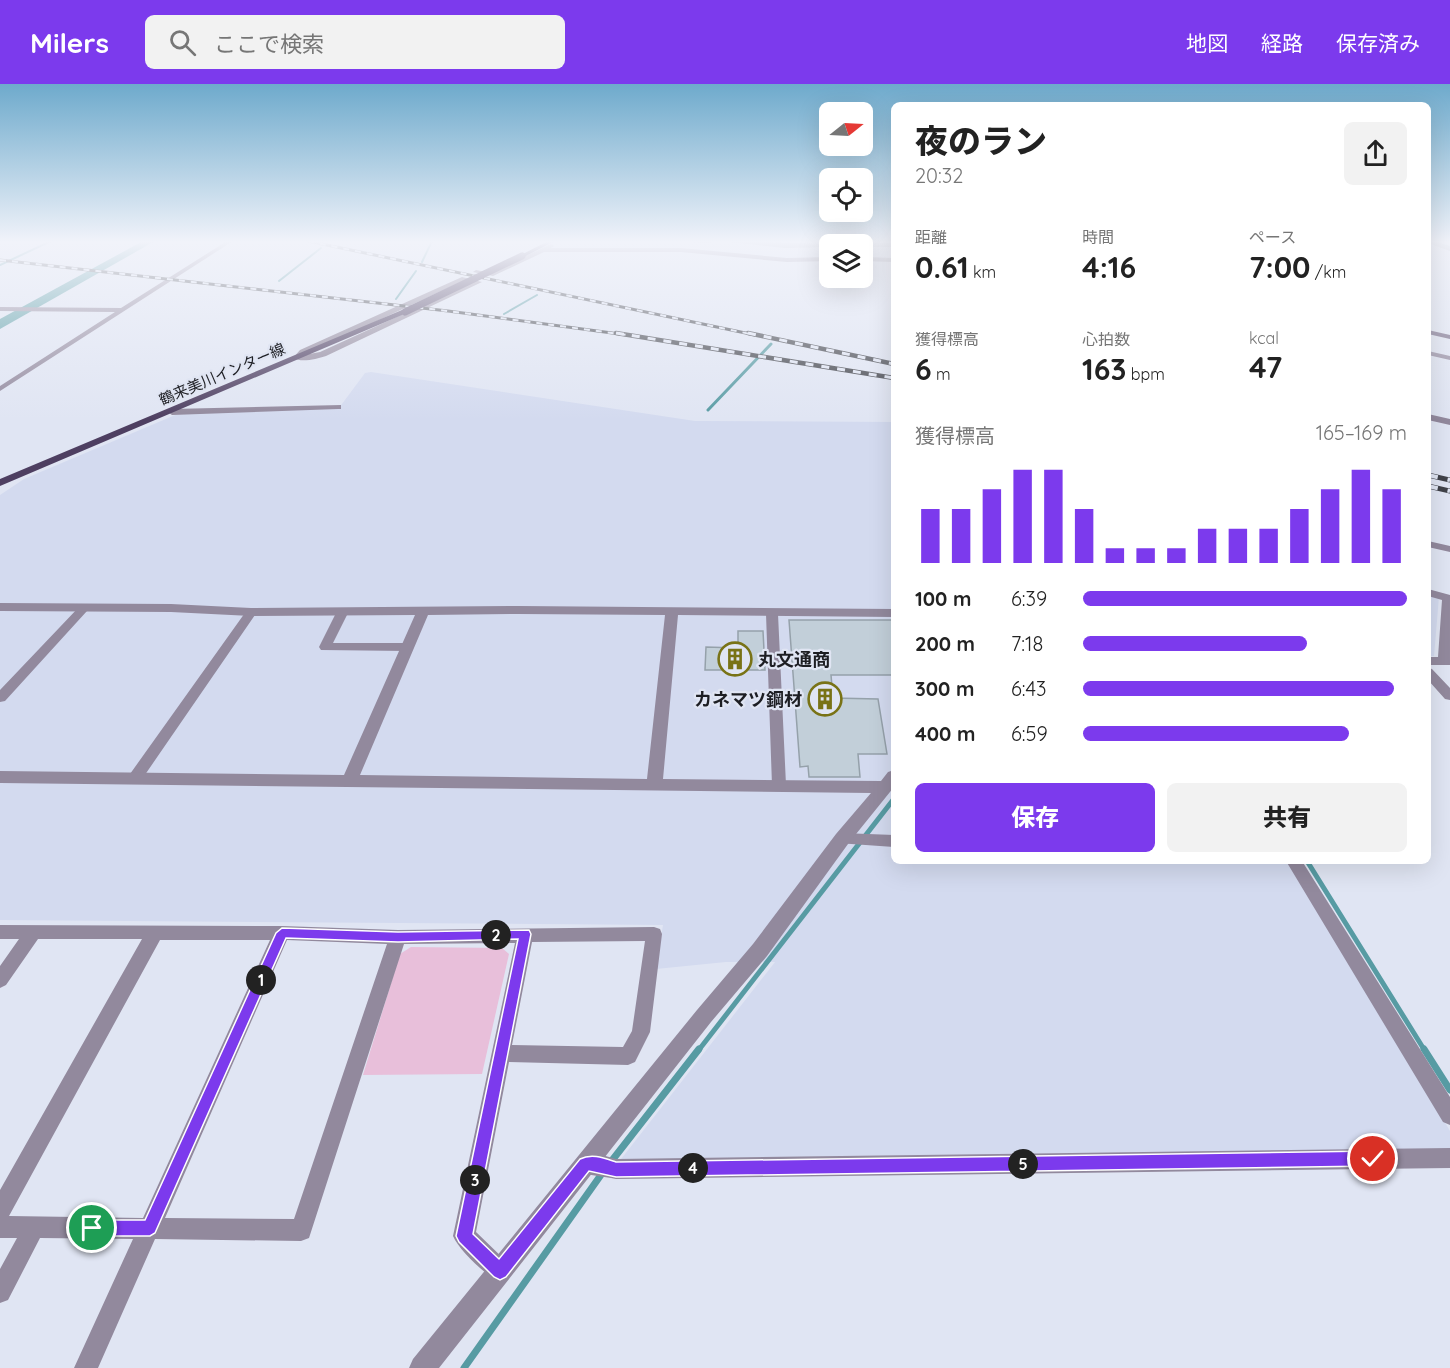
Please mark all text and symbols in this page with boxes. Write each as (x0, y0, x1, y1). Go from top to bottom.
search box (145, 15, 565, 69)
text: Milers (30, 25, 109, 60)
icon: search (166, 26, 199, 59)
text: ここで検索 (214, 30, 324, 58)
text: 地図 (1186, 30, 1228, 56)
text: 経路 (1261, 30, 1303, 56)
text: 保存済み (1336, 30, 1420, 56)
north arrow (819, 102, 873, 156)
map controls (819, 102, 873, 288)
text: 夜のラン (915, 120, 1047, 161)
button: share (1344, 122, 1407, 185)
text: 20:32 (915, 163, 963, 188)
button: locate (819, 168, 873, 222)
text: 距離 (915, 227, 947, 247)
text: 時間 (1082, 227, 1114, 247)
text: ペース (1249, 227, 1296, 247)
button: layers (819, 234, 873, 288)
text: 0.61 (915, 248, 969, 286)
text: 4:16 (1082, 248, 1136, 286)
text: 7:00 (1249, 248, 1311, 286)
text: km (969, 262, 996, 282)
text: /km (1311, 262, 1346, 282)
text: kcal (1249, 328, 1279, 348)
text: 獲得標高 (915, 329, 979, 349)
text: 心拍数 (1082, 329, 1130, 349)
street label: 鶴来美川インター線 (156, 339, 288, 409)
text: 47 (1249, 348, 1282, 386)
text: 6 (915, 350, 932, 388)
text: 163 (1082, 350, 1126, 388)
text: m (932, 364, 951, 384)
text: bpm (1126, 364, 1165, 384)
text: 165–169 m (1316, 420, 1407, 445)
text: 獲得標高 (915, 423, 995, 448)
text: 100 m (915, 586, 971, 611)
text: 6:39 (1011, 586, 1047, 611)
text: 200 m (915, 631, 975, 656)
text: 7:18 (1011, 631, 1043, 656)
building icon: 丸文通商 (717, 641, 753, 677)
place label: 丸文通商 (758, 648, 830, 671)
text: 300 m (915, 676, 974, 701)
text: 6:43 (1011, 676, 1047, 701)
building icon: カネマツ鋼材 (807, 681, 843, 717)
place label: カネマツ鋼材 (694, 688, 802, 711)
text: 400 m (915, 721, 975, 746)
text: 6:59 (1011, 721, 1048, 746)
button: 保存 (915, 783, 1155, 852)
button: 共有 (1167, 783, 1407, 852)
pin: 2 (481, 920, 511, 950)
text: 2 (491, 925, 501, 945)
pin: 1 (246, 965, 276, 995)
text: 1 (258, 970, 264, 990)
pin (1347, 1133, 1398, 1184)
icon: check (1356, 1142, 1389, 1175)
pin: 5 (1008, 1149, 1038, 1179)
pin: 4 (678, 1153, 708, 1183)
text: 5 (1018, 1154, 1028, 1174)
text: 4 (688, 1158, 698, 1178)
pin: 3 (460, 1165, 490, 1195)
text: 3 (471, 1170, 479, 1190)
pin (66, 1202, 117, 1253)
icon: arrive (75, 1211, 108, 1244)

